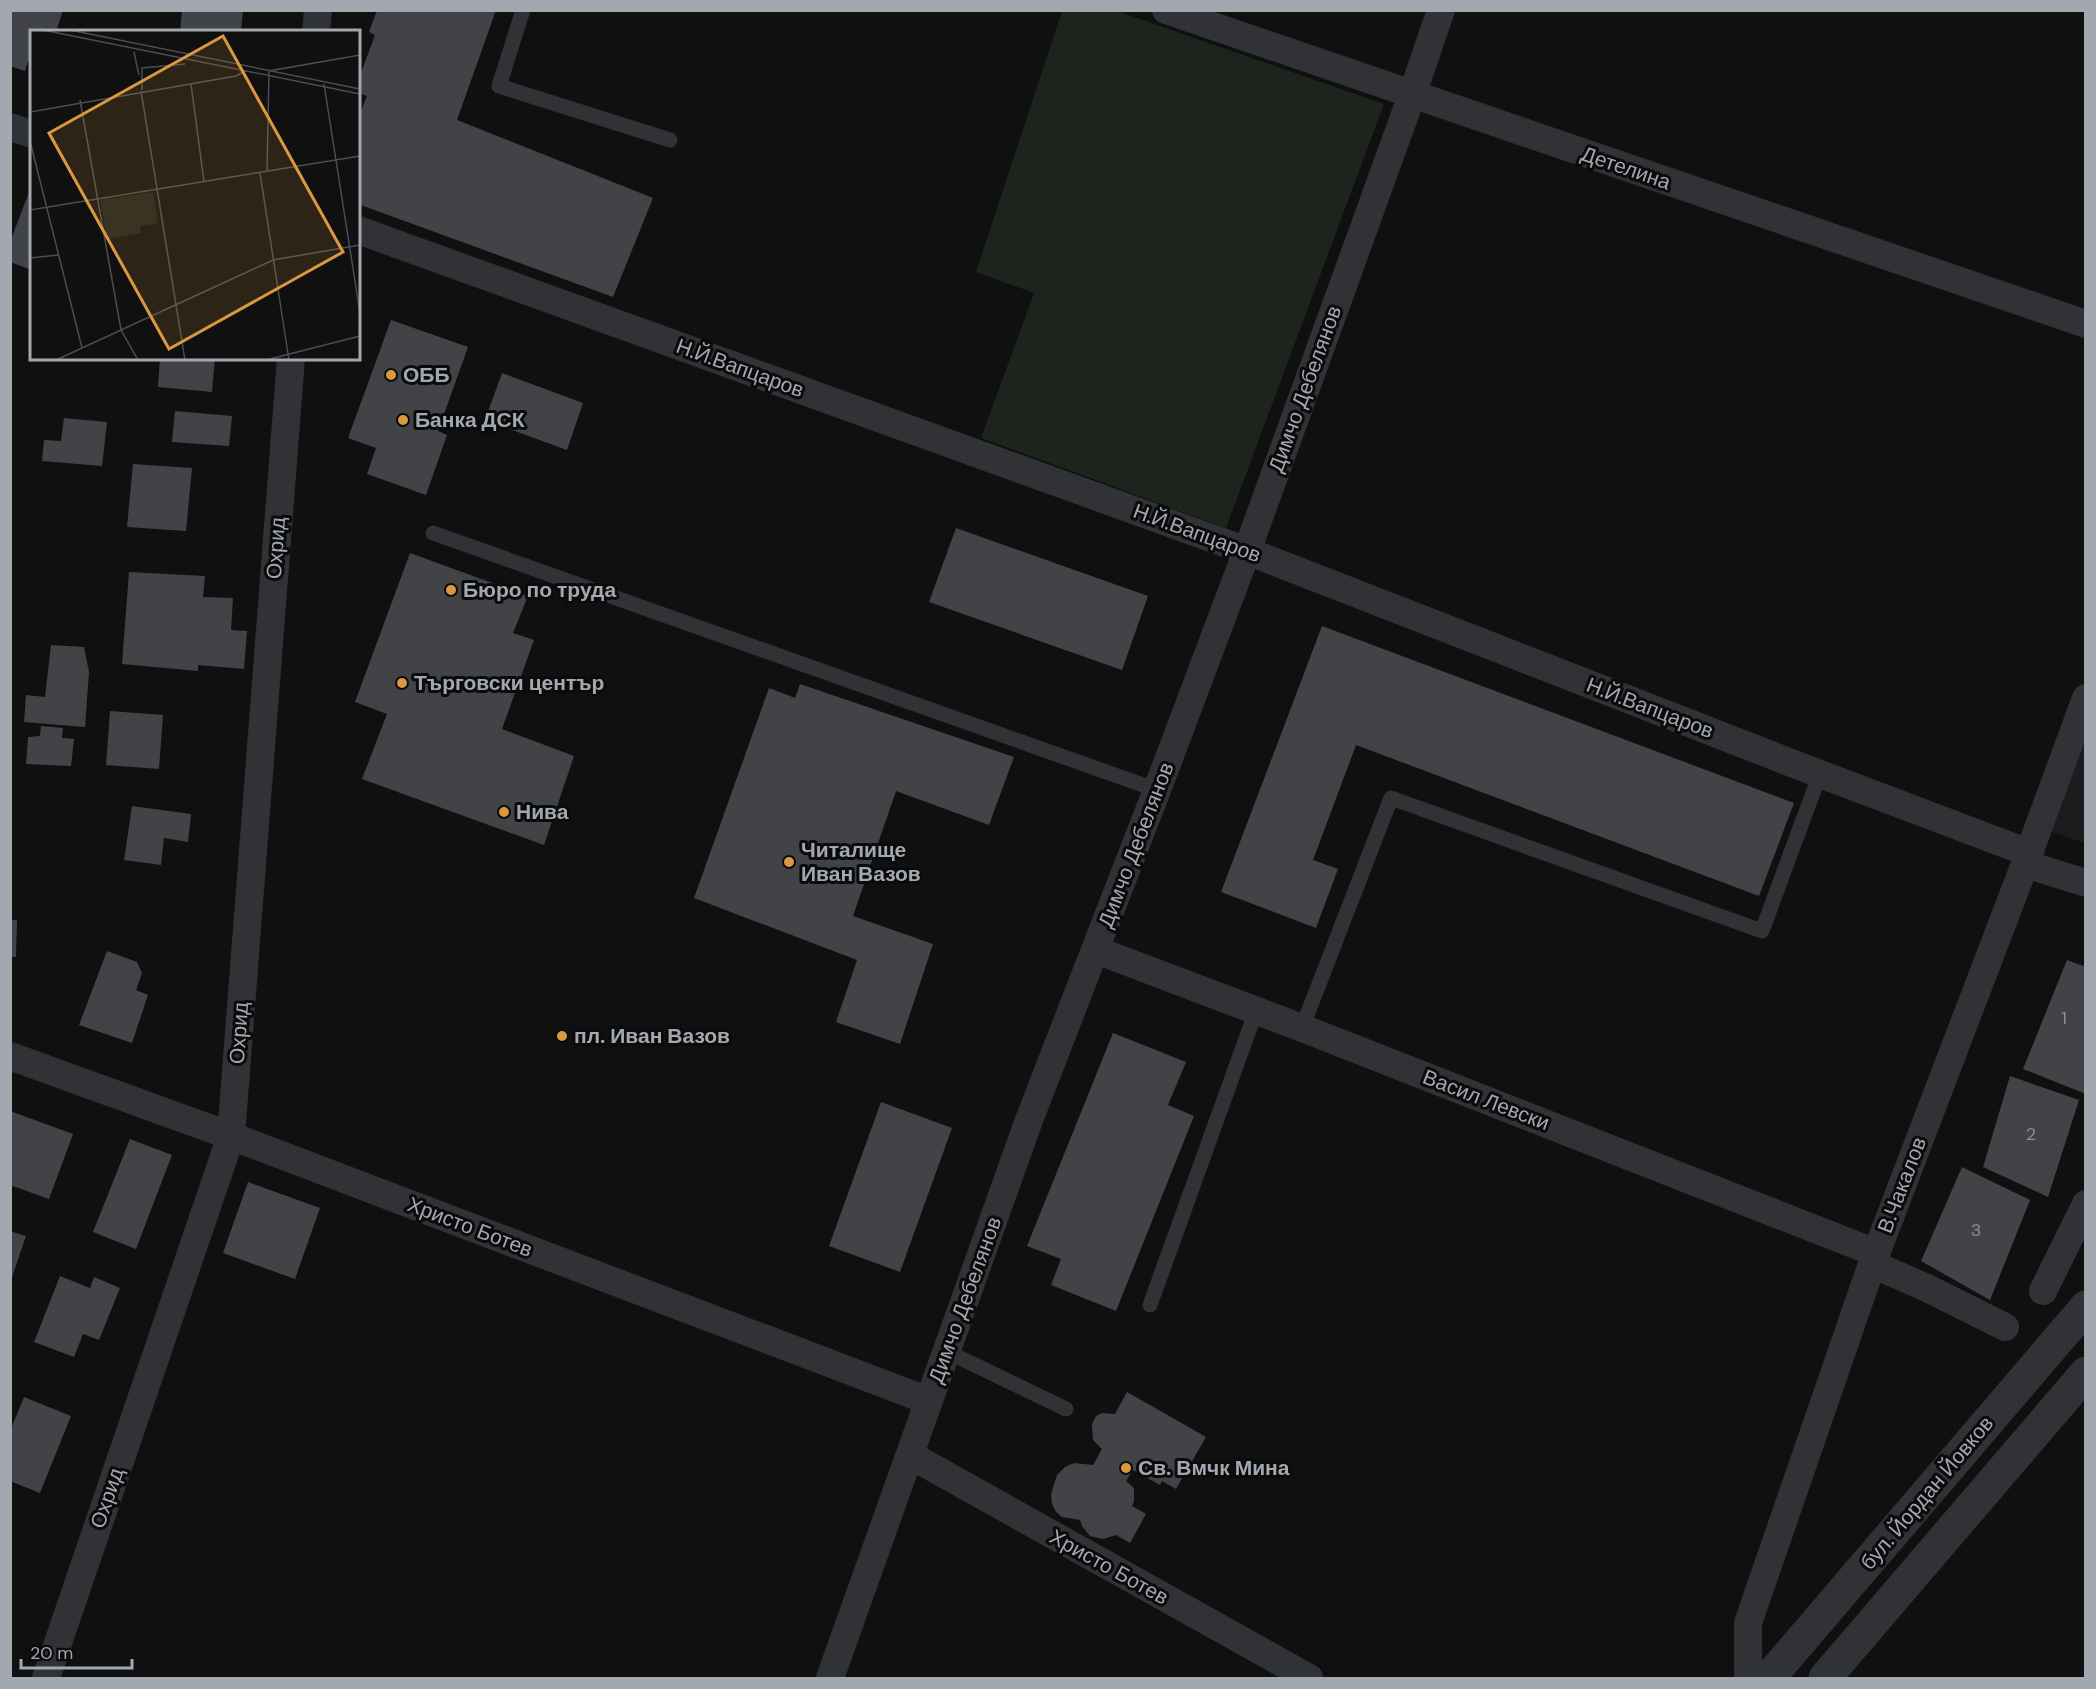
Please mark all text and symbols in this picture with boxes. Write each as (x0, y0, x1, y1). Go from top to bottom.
inset map (30, 30, 360, 360)
street label: Детелина (1578, 140, 1675, 196)
street label: Димчо Дебелянов (1262, 302, 1348, 476)
street label: Н.Й.Вапцаров (672, 332, 808, 404)
place label: ОББ (403, 361, 450, 389)
marker: ОББ (384, 368, 398, 382)
place label: Банка ДСК (415, 406, 525, 434)
marker: Банка ДСК (396, 413, 410, 427)
street label: Н.Й.Вапцаров (1129, 497, 1265, 569)
street label: Охрид (260, 516, 292, 580)
place label: Бюро по труда (463, 576, 616, 604)
marker: Бюро по труда (444, 583, 458, 597)
place label: Търговски център (414, 669, 604, 697)
street label: Н.Й.Вапцаров (1582, 671, 1718, 745)
marker: Търговски център (395, 676, 409, 690)
street label: Димчо Дебелянов (1092, 758, 1180, 932)
place label: Нива (516, 798, 569, 826)
marker: Нива (497, 805, 511, 819)
place label: Читалище Иван Вазов (801, 836, 921, 888)
marker: Читалище Иван Вазов (782, 855, 796, 869)
street label: Охрид (223, 1001, 255, 1065)
house number: 1 (2061, 1006, 2067, 1030)
place label: пл. Иван Вазов (574, 1022, 730, 1050)
marker: пл. Иван Вазов (555, 1029, 569, 1043)
street label: Васил Левски (1419, 1063, 1553, 1137)
house number: 2 (2026, 1122, 2036, 1146)
street label: В.Чакалов (1871, 1133, 1933, 1237)
street label: Христо Ботев (403, 1190, 537, 1264)
street label: Димчо Дебелянов (922, 1213, 1008, 1387)
house number: 3 (1971, 1218, 1981, 1242)
street label: бул. Йордан Йовков (1854, 1410, 2000, 1576)
place label: Св. Вмчк Мина (1138, 1454, 1290, 1482)
marker: Св. Вмчк Мина (1119, 1461, 1133, 1475)
street label: Охрид (84, 1464, 130, 1532)
street label: Христо Ботев (1045, 1523, 1173, 1611)
scale bar (21, 1632, 132, 1670)
text: 20 m (30, 1641, 73, 1665)

